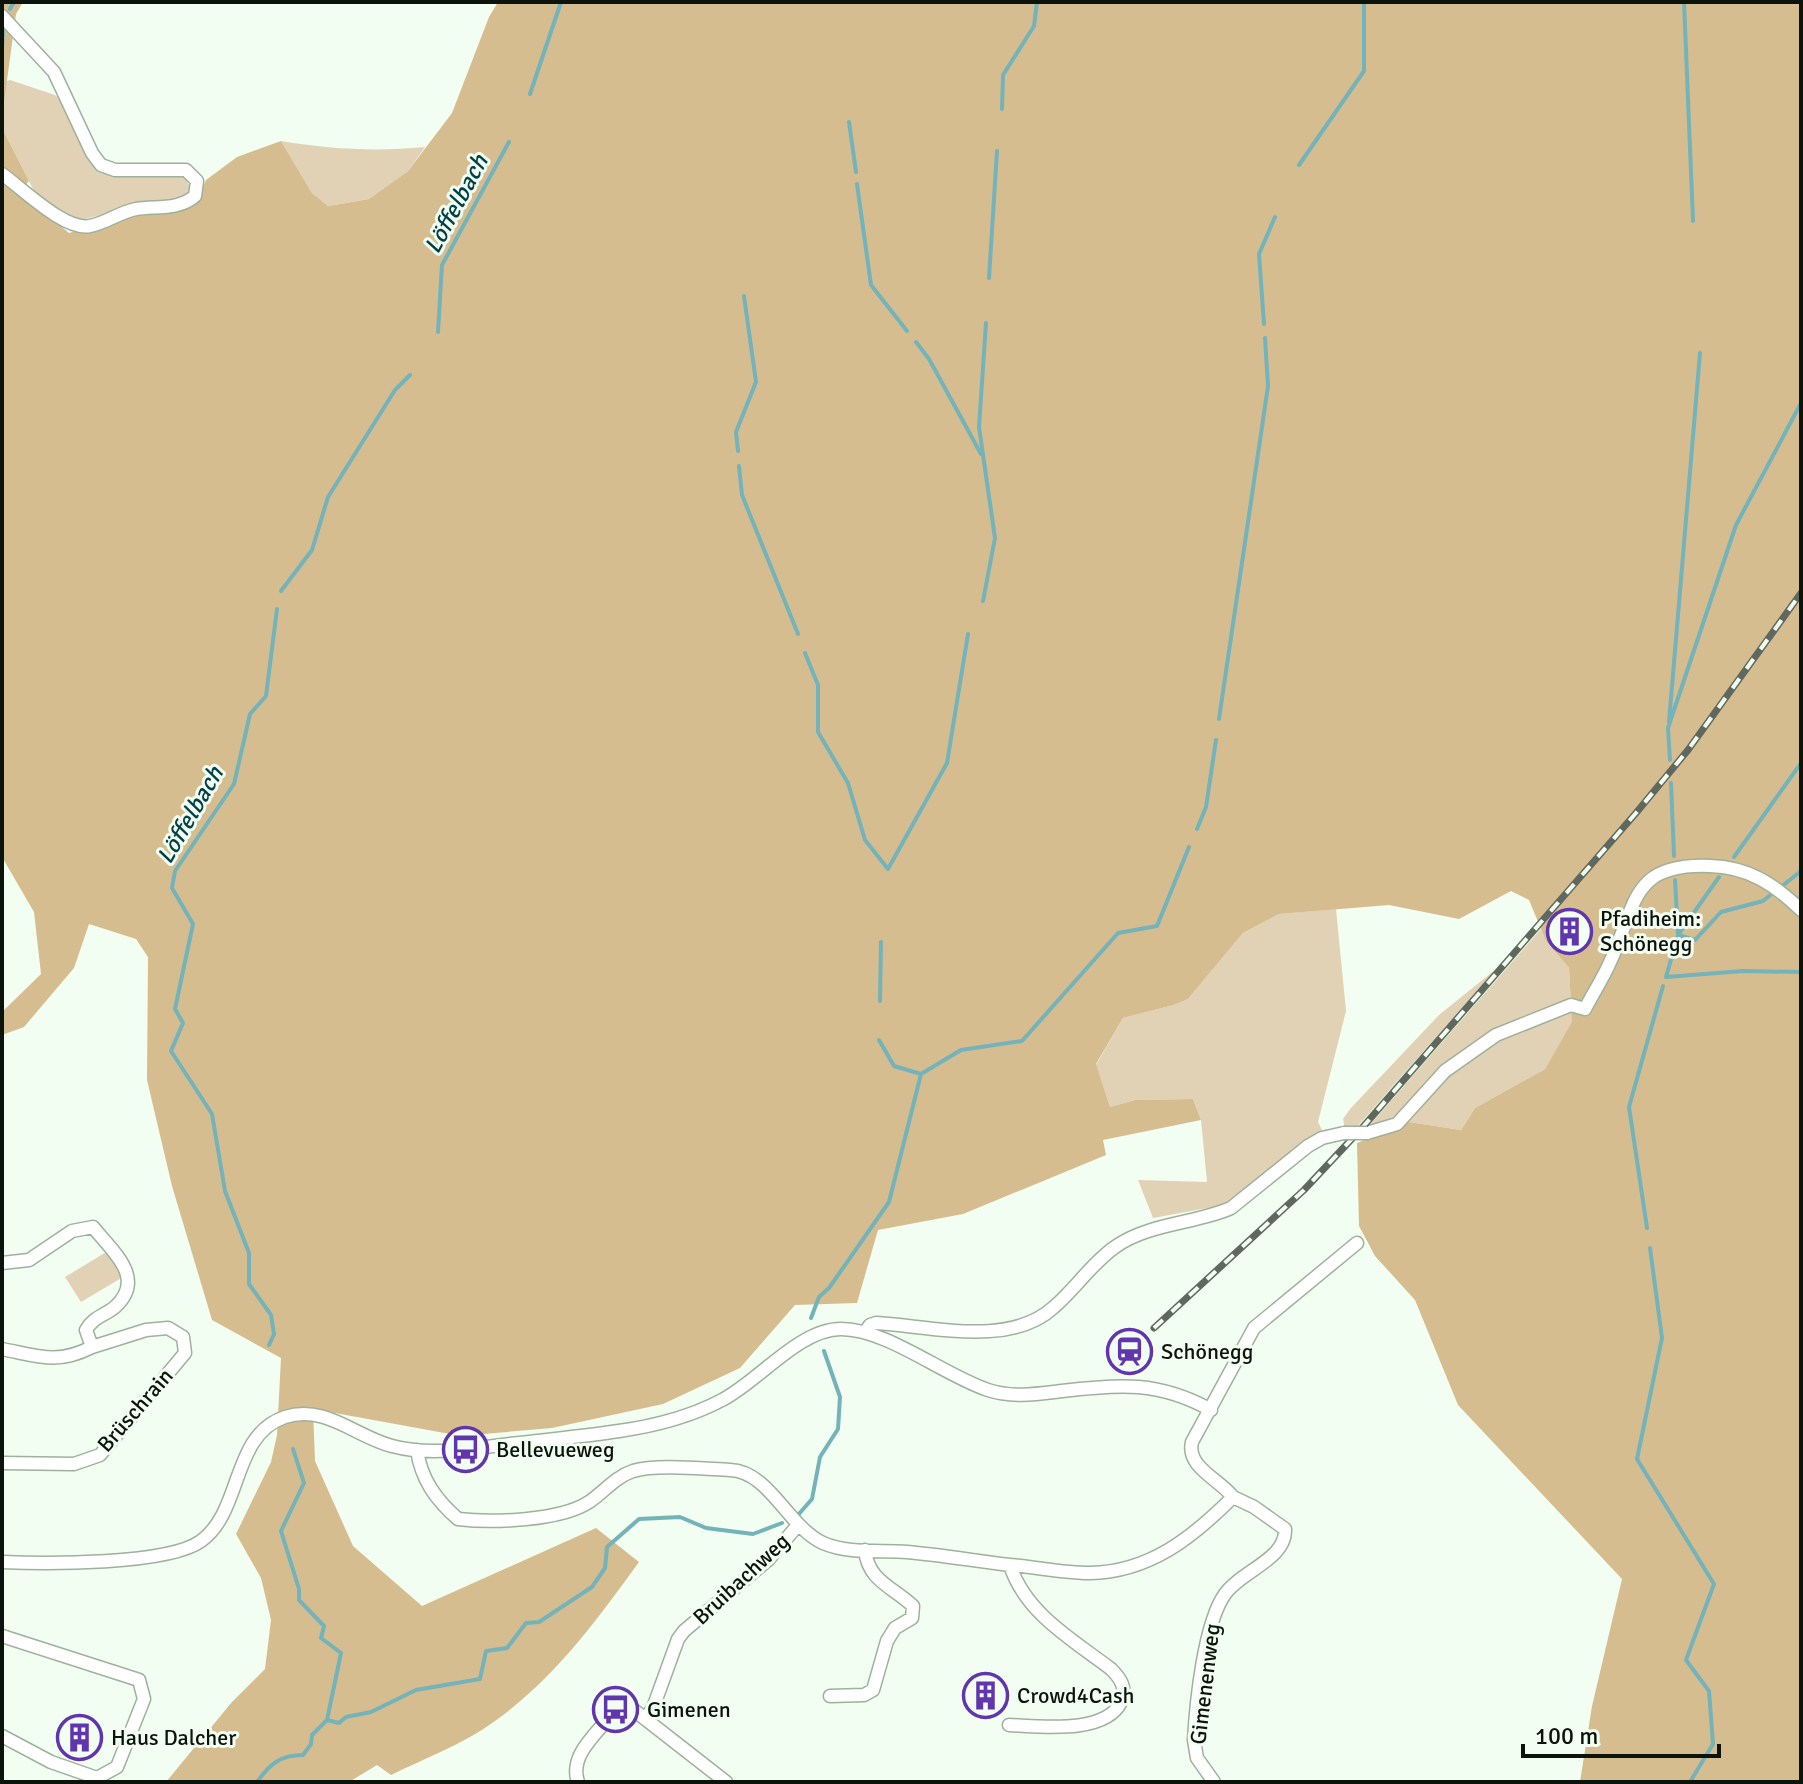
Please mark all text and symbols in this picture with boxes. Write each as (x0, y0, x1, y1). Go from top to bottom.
water label: Löffelbach (418, 149, 495, 259)
water label: Löffelbach (150, 760, 230, 869)
place label: Pfadiheim: Schönegg (1600, 905, 1701, 957)
building icon: Pfadiheim: Schönegg (1545, 907, 1593, 955)
station icon: Schönegg (1106, 1327, 1154, 1375)
place label: Schönegg (1161, 1338, 1253, 1365)
street label: Brüschrain (91, 1363, 179, 1457)
bus stop icon: Bellevueweg (441, 1425, 489, 1473)
place label: Bellevueweg (496, 1436, 615, 1463)
street label: Bruibachweg (687, 1528, 795, 1630)
street label: Gimenenweg (1184, 1622, 1226, 1746)
building icon: Crowd4Cash (962, 1671, 1010, 1719)
place label: Crowd4Cash (1017, 1682, 1135, 1709)
bus stop icon: Gimenen (592, 1685, 640, 1733)
place label: Gimenen (647, 1696, 731, 1723)
scale bar (1523, 1708, 1719, 1758)
building icon: Haus Dalcher (56, 1713, 104, 1761)
text: 100 m (1535, 1721, 1598, 1751)
place label: Haus Dalcher (111, 1724, 236, 1751)

